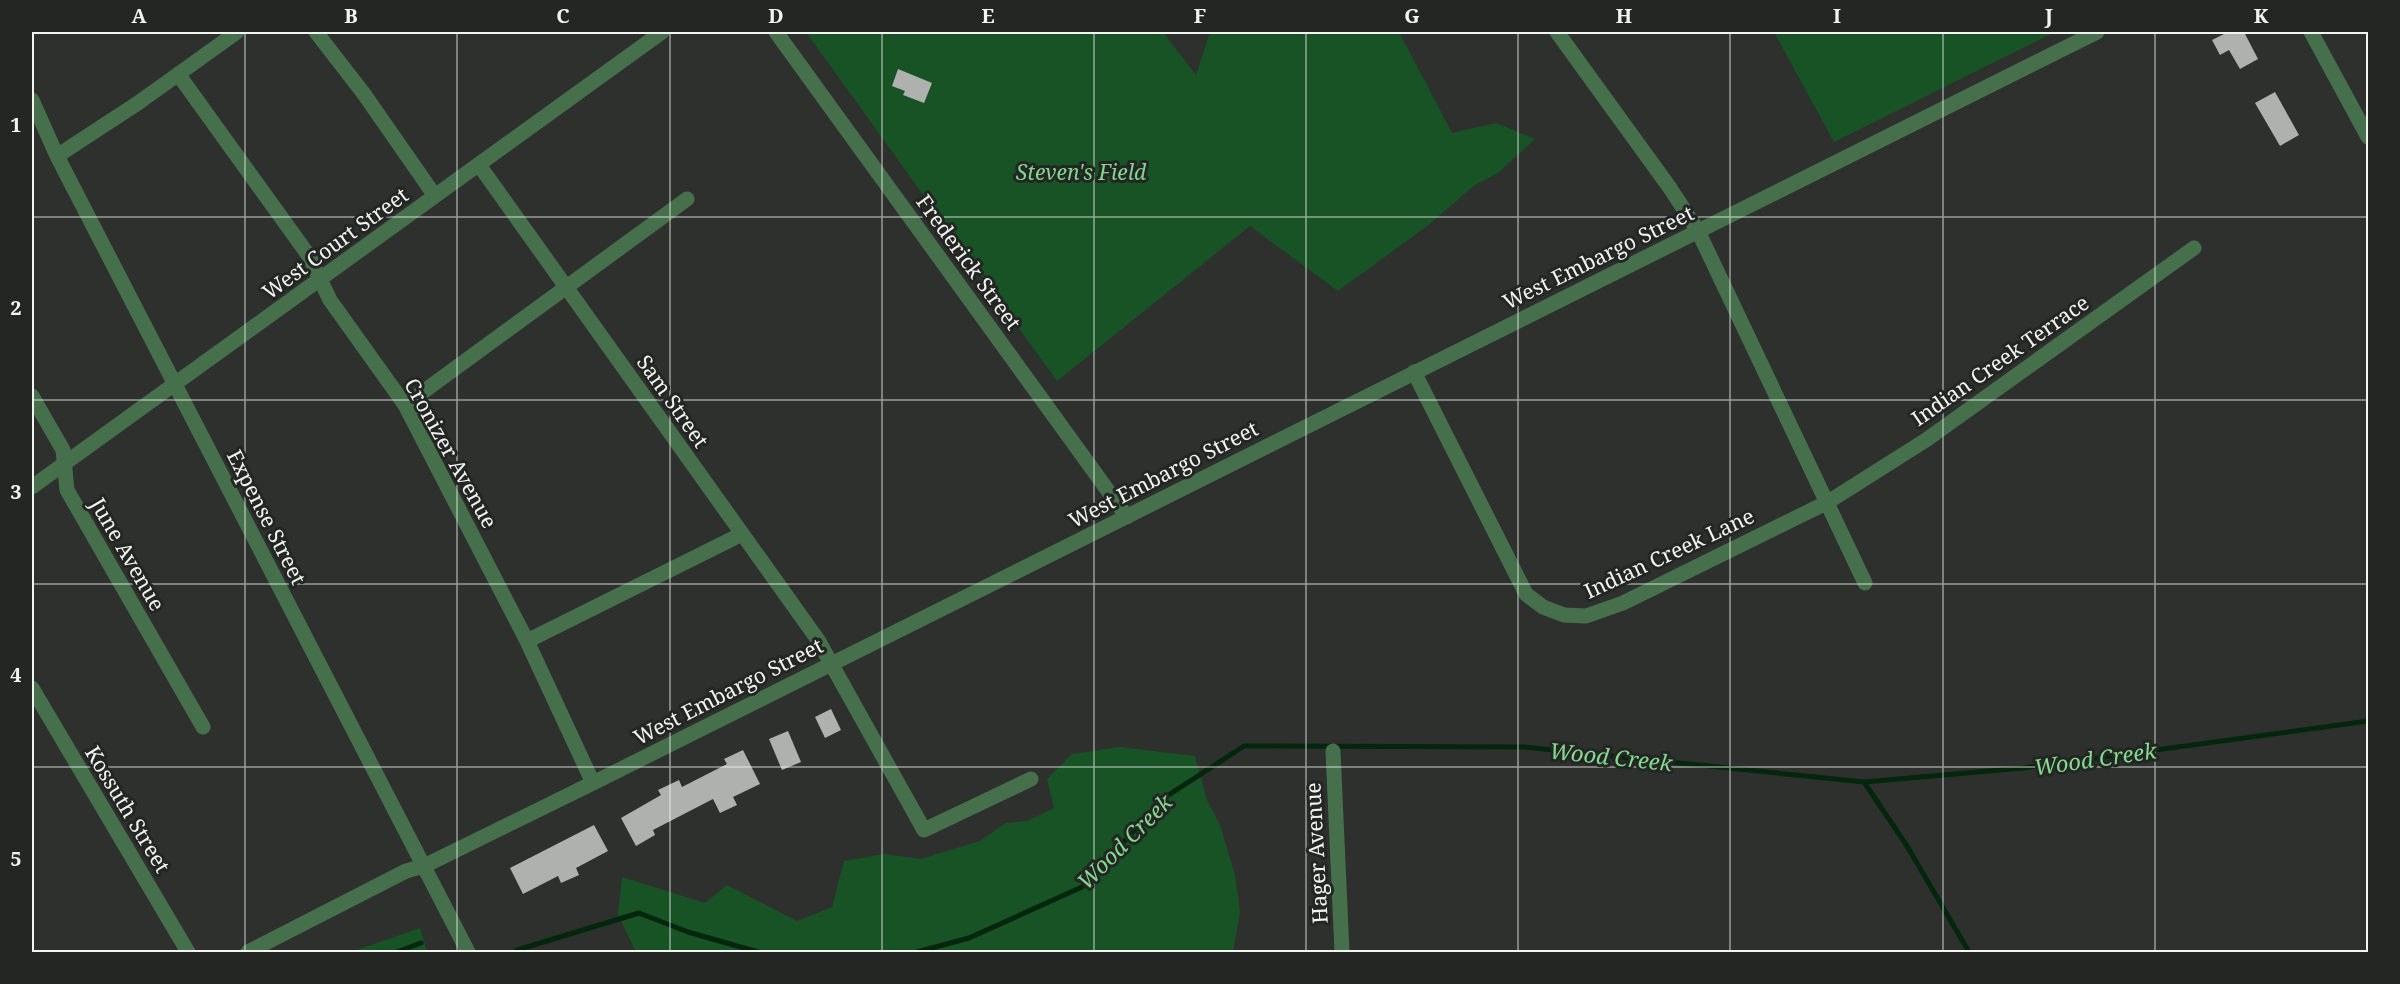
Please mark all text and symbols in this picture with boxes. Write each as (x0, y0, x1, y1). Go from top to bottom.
text: A (131, 2, 147, 29)
text: B (344, 2, 358, 29)
text: C (556, 2, 570, 29)
text: D (768, 2, 784, 29)
text: E (981, 2, 995, 29)
text: F (1194, 2, 1206, 29)
text: G (1404, 2, 1420, 29)
text: H (1616, 2, 1632, 29)
text: I (1833, 2, 1841, 29)
text: J (2044, 2, 2053, 29)
text: K (2254, 2, 2269, 29)
text: 1 (10, 111, 22, 138)
park label: Steven's Field (1016, 158, 1147, 186)
street label: West Court Street (256, 181, 414, 305)
street label: Frederick Street (910, 189, 1028, 335)
street label: West Embargo Street (1498, 199, 1698, 315)
street label: Indian Creek Terrace (1906, 288, 2094, 432)
text: 2 (10, 294, 22, 321)
street label: Sam Street (631, 349, 715, 453)
street label: Cronizer Avenue (398, 373, 504, 533)
street label: West Embargo Street (1063, 414, 1263, 534)
street label: Expense Street (221, 445, 313, 589)
text: 3 (10, 478, 22, 505)
street label: June Avenue (84, 492, 172, 616)
street label: Indian Creek Lane (1580, 501, 1758, 605)
street label: West Embargo Street (628, 631, 828, 751)
text: 4 (10, 661, 22, 688)
water label: Wood Creek (2032, 734, 2160, 781)
water label: Wood Creek (1548, 735, 1675, 778)
street label: Kossuth Street (79, 740, 177, 878)
street label: Hager Avenue (1298, 782, 1334, 924)
water label: Wood Creek (1070, 786, 1179, 895)
text: 5 (10, 845, 22, 872)

